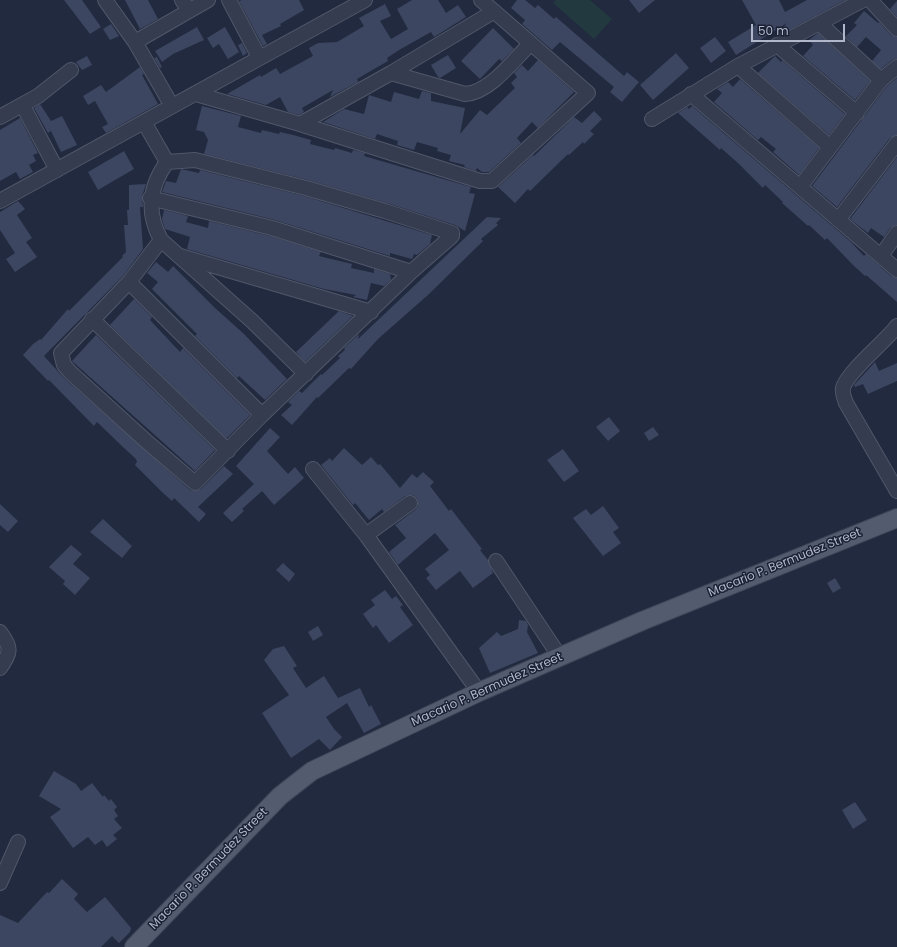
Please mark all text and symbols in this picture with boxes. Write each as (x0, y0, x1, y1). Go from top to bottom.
scale bar (753, 16, 847, 42)
text: 50 m (758, 22, 789, 39)
street label: Macario P. Bermudez Street (707, 526, 863, 600)
street label: Macario P. Bermudez Street (409, 650, 565, 730)
street label: Macario P. Bermudez Street (147, 805, 271, 933)

